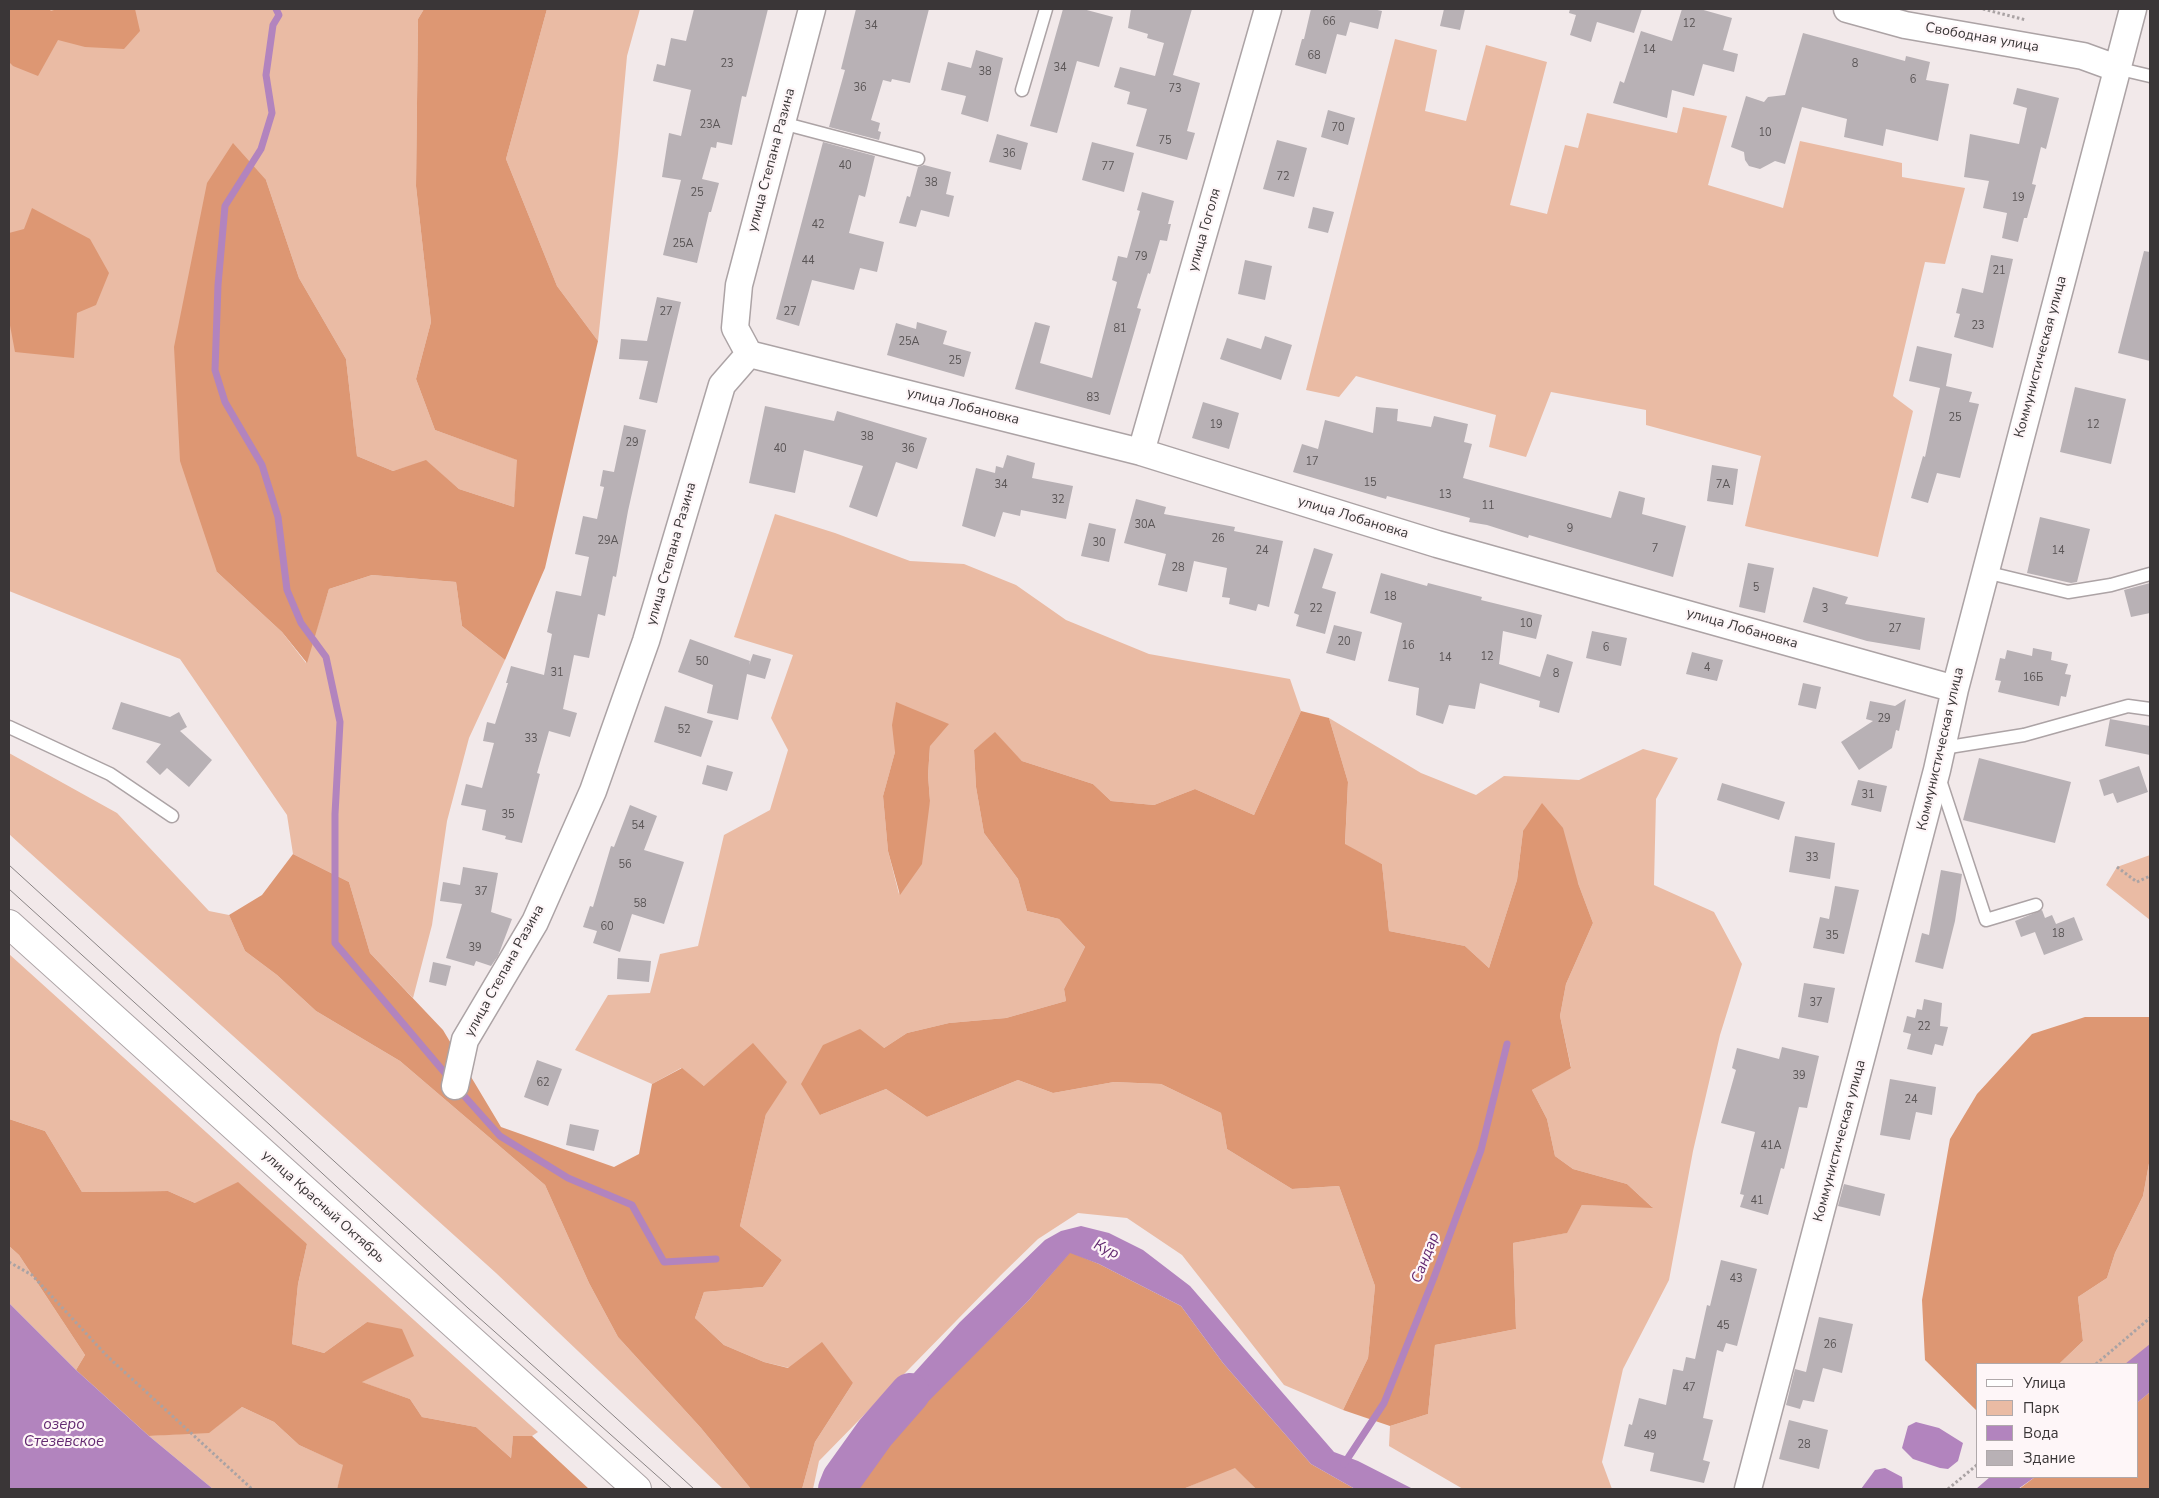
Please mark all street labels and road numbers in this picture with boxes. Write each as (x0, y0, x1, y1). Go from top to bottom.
street label: Свободная улица (1924, 20, 2040, 56)
street label: улица Степана Разина (745, 86, 799, 234)
street label: улица Гоголя (1185, 186, 1225, 274)
street label: Коммунистическая улица (2011, 274, 2071, 440)
street label: улица Лобановка (905, 385, 1021, 429)
street label: улица Степана Разина (644, 481, 700, 627)
street label: улица Лобановка (1295, 493, 1411, 543)
street label: улица Лобановка (1684, 605, 1800, 653)
street label: Коммунистическая улица (1914, 666, 1968, 832)
street label: улица Степана Разина (462, 902, 548, 1040)
street label: Коммунистическая улица (1810, 1058, 1870, 1224)
street label: улица Красный Октябрь (258, 1147, 388, 1267)

